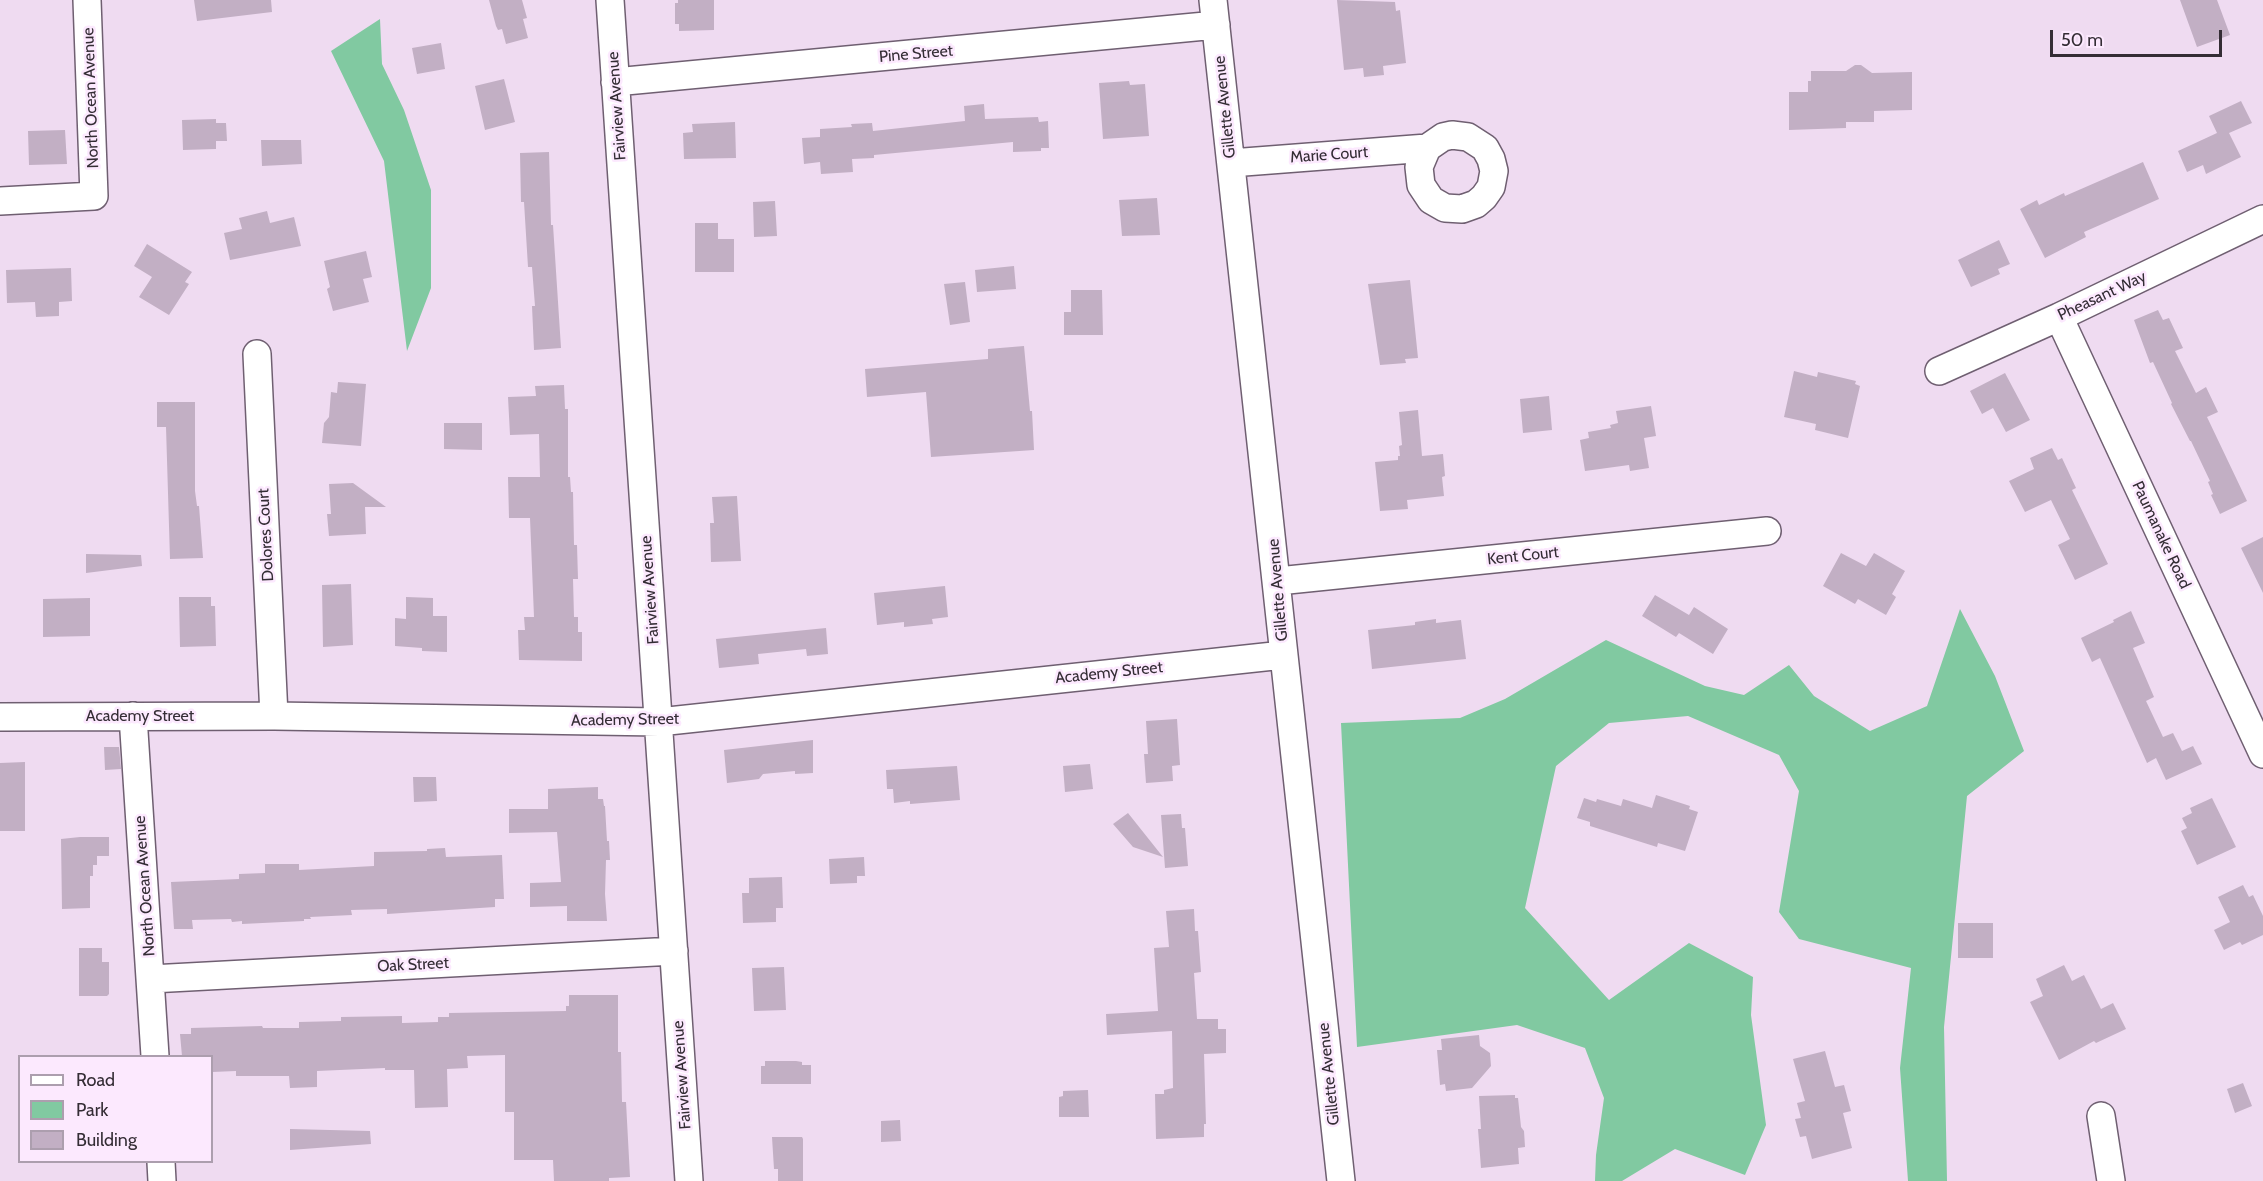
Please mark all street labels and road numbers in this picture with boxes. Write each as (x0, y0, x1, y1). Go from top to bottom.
street label: North Ocean Avenue (79, 27, 103, 169)
street label: Pine Street (878, 41, 954, 67)
street label: Fairview Avenue (604, 51, 630, 161)
street label: Gillette Avenue (1210, 55, 1240, 159)
street label: Marie Court (1289, 143, 1369, 167)
street label: Pheasant Way (2055, 267, 2149, 325)
street label: Paumanake Road (2128, 478, 2194, 592)
street label: Dolores Court (254, 488, 278, 582)
street label: Fairview Avenue (637, 535, 663, 645)
street label: Gillette Avenue (1264, 538, 1292, 642)
street label: Kent Court (1486, 543, 1560, 569)
street label: Academy Street (1054, 658, 1164, 688)
street label: Academy Street (86, 706, 194, 726)
street label: Academy Street (571, 709, 679, 731)
street label: North Ocean Avenue (131, 815, 159, 957)
street label: Oak Street (377, 954, 449, 976)
street label: Fairview Avenue (669, 1020, 695, 1130)
street label: Gillette Avenue (1314, 1022, 1344, 1126)

